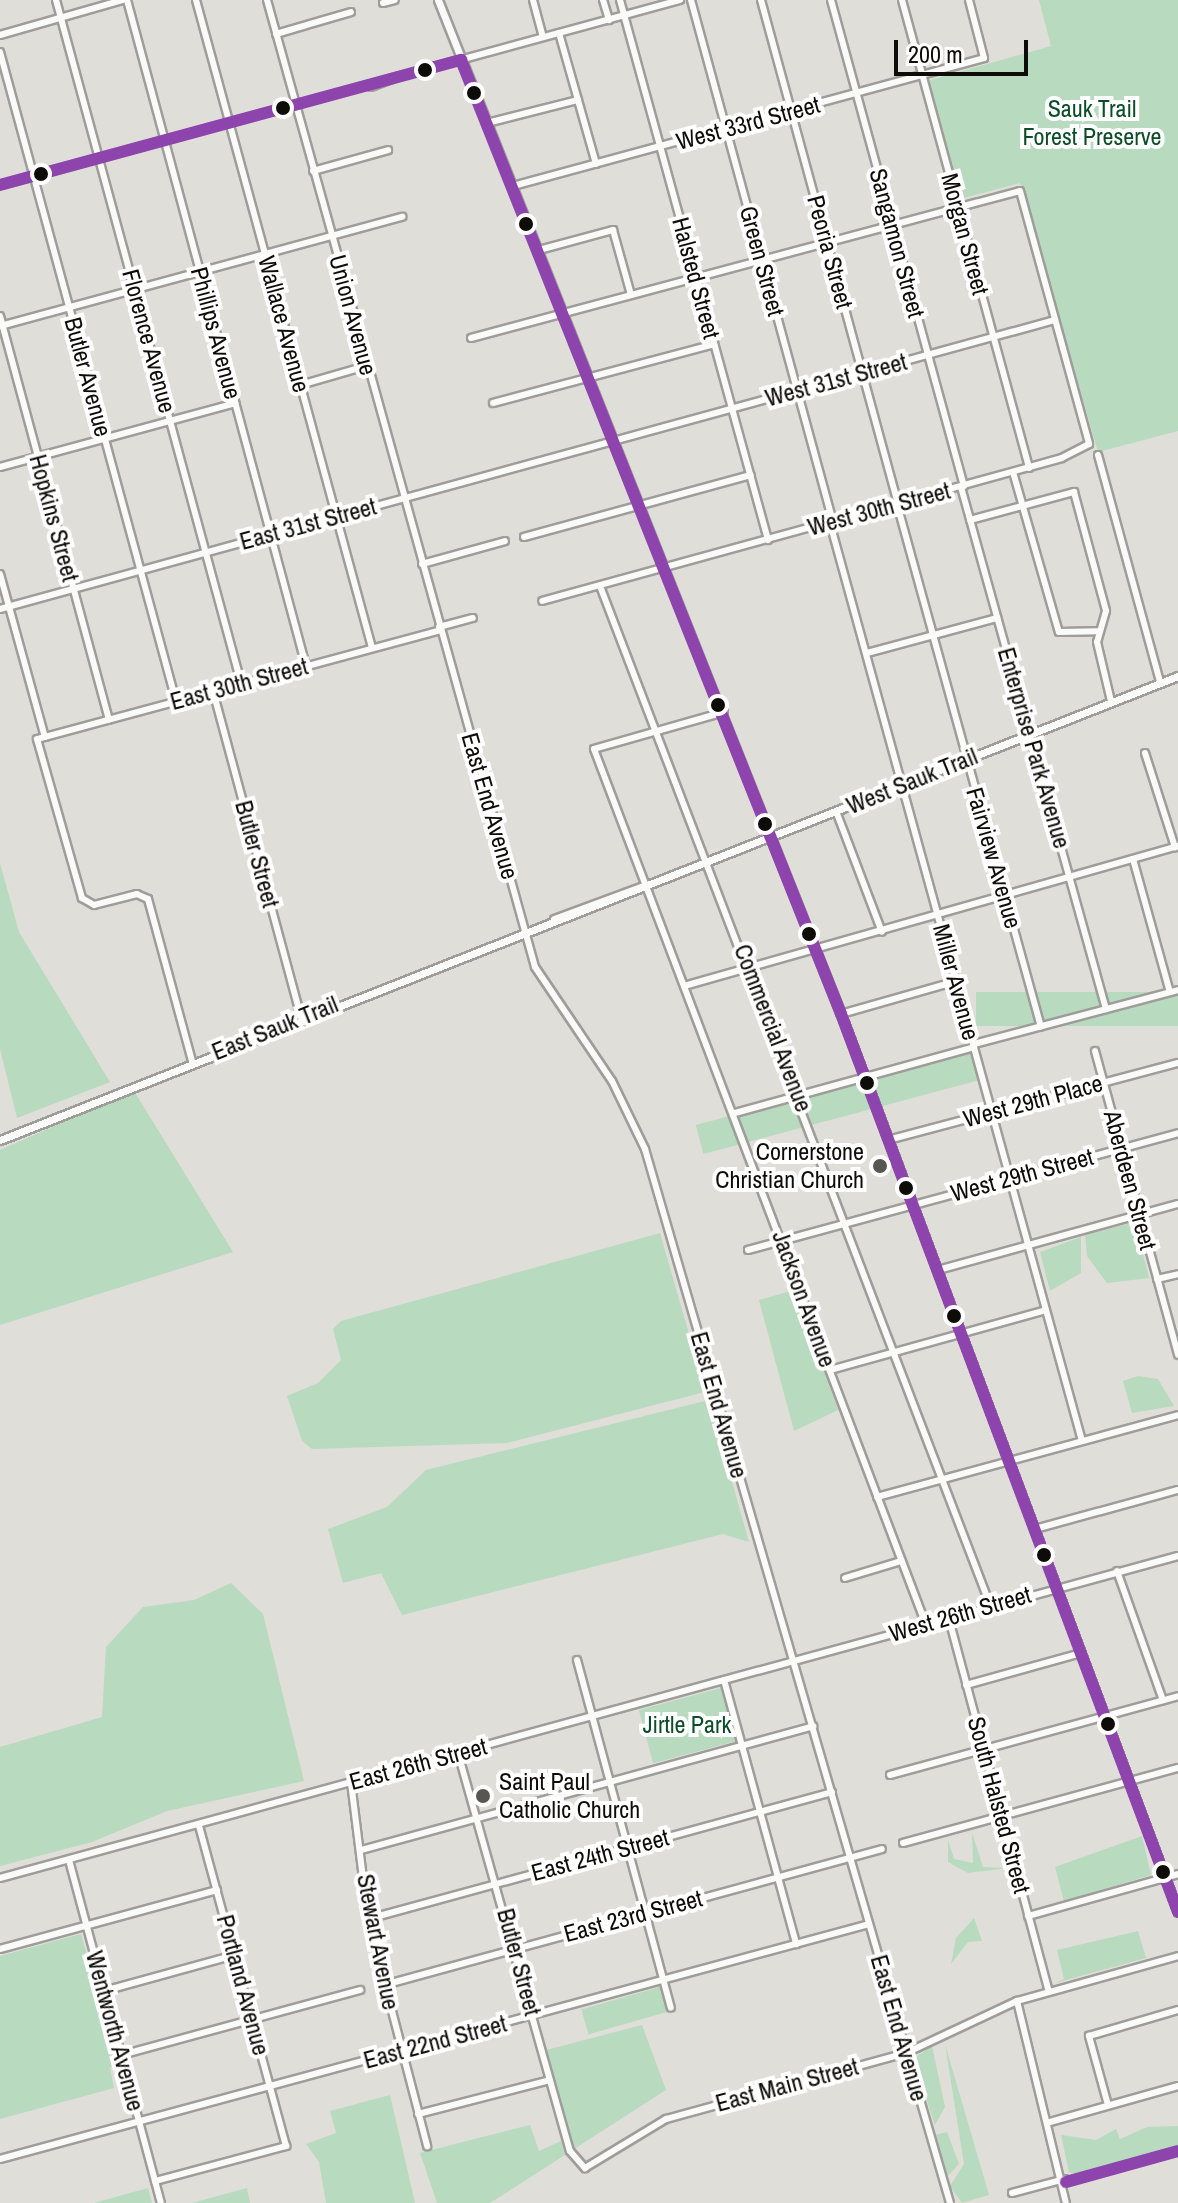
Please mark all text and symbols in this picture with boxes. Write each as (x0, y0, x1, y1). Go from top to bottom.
scale bar (898, 24, 1032, 74)
text: 200 m (908, 38, 963, 70)
unlabelled marker (417, 62, 433, 78)
unlabelled marker (466, 85, 482, 101)
street label: West 33rd Street (673, 90, 823, 156)
park label: Sauk Trail Forest Preserve (1022, 95, 1162, 151)
unlabelled marker (275, 100, 291, 116)
street label: Sangamon Street (863, 165, 931, 321)
unlabelled marker (33, 166, 49, 182)
street label: Morgan Street (935, 170, 995, 298)
street label: Peoria Street (801, 192, 859, 312)
street label: Green Street (734, 203, 790, 319)
street label: Halsted Street (666, 214, 726, 342)
unlabelled marker (518, 216, 534, 232)
street label: Union Avenue (323, 251, 383, 379)
street label: Wallace Avenue (252, 252, 316, 396)
street label: Phillips Avenue (184, 263, 248, 403)
street label: Florence Avenue (116, 266, 182, 416)
street label: Butler Avenue (58, 314, 118, 440)
street label: West 31st Street (762, 347, 910, 413)
street label: Hopkins Street (23, 451, 85, 585)
street label: West 30th Street (805, 476, 953, 542)
street label: East 31st Street (237, 492, 379, 556)
street label: Enterprise Park Avenue (991, 644, 1077, 852)
street label: East 30th Street (167, 652, 311, 716)
unlabelled marker (710, 697, 726, 713)
street label: East End Avenue (455, 729, 525, 883)
street label: West Sauk Trail (842, 742, 982, 820)
street label: Fairview Avenue (960, 784, 1028, 932)
street label: Butler Street (229, 797, 285, 911)
unlabelled marker (757, 816, 773, 832)
street label: Miller Avenue (927, 920, 985, 1044)
unlabelled marker (801, 926, 817, 942)
street label: Commercial Avenue (728, 940, 818, 1116)
street label: East Sauk Trail (208, 990, 342, 1066)
street label: West 29th Place (960, 1069, 1106, 1133)
unlabelled marker (859, 1075, 875, 1091)
street label: Aberdeen Street (1098, 1107, 1162, 1253)
place label: Cornerstone Christian Church (715, 1138, 864, 1194)
street label: West 29th Street (948, 1142, 1096, 1208)
marker: Cornerstone Christian Church (871, 1157, 889, 1175)
unlabelled marker (898, 1180, 914, 1196)
street label: Jackson Avenue (766, 1226, 842, 1372)
unlabelled marker (946, 1308, 962, 1324)
street label: East End Avenue (684, 1328, 754, 1482)
unlabelled marker (1036, 1547, 1052, 1563)
street label: West 26th Street (886, 1580, 1034, 1648)
park label: Jirtle Park (643, 1711, 731, 1739)
street label: South Halsted Street (962, 1714, 1036, 1896)
unlabelled marker (1100, 1716, 1116, 1732)
street label: East 26th Street (346, 1732, 490, 1796)
place label: Saint Paul Catholic Church (499, 1768, 640, 1824)
marker: Saint Paul Catholic Church (474, 1787, 492, 1805)
street label: East 24th Street (528, 1823, 672, 1887)
unlabelled marker (1155, 1864, 1171, 1880)
street label: Stewart Avenue (351, 1871, 405, 2013)
street label: East 23rd Street (561, 1884, 705, 1948)
street label: Butler Street (491, 1905, 547, 2019)
street label: Portland Avenue (210, 1911, 276, 2059)
street label: Wentworth Avenue (80, 1947, 150, 2115)
street label: East End Avenue (864, 1951, 934, 2105)
street label: East 22nd Street (360, 2009, 510, 2075)
street label: East Main Street (712, 2052, 862, 2118)

